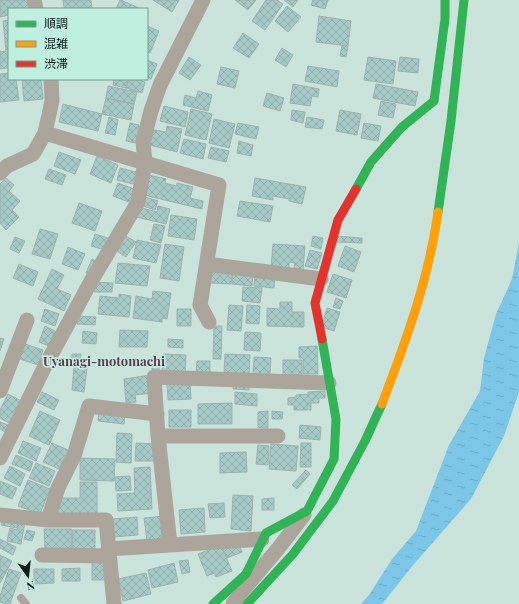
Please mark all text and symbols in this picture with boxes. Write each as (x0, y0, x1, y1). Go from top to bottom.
legend (8, 8, 148, 80)
text: 順調 (44, 15, 68, 31)
text: 混雑 (44, 35, 68, 51)
text: 渋滞 (44, 55, 68, 71)
district label: Uyanagi-motomachi (43, 352, 165, 369)
north arrow (8, 556, 48, 596)
text: N (25, 578, 36, 594)

